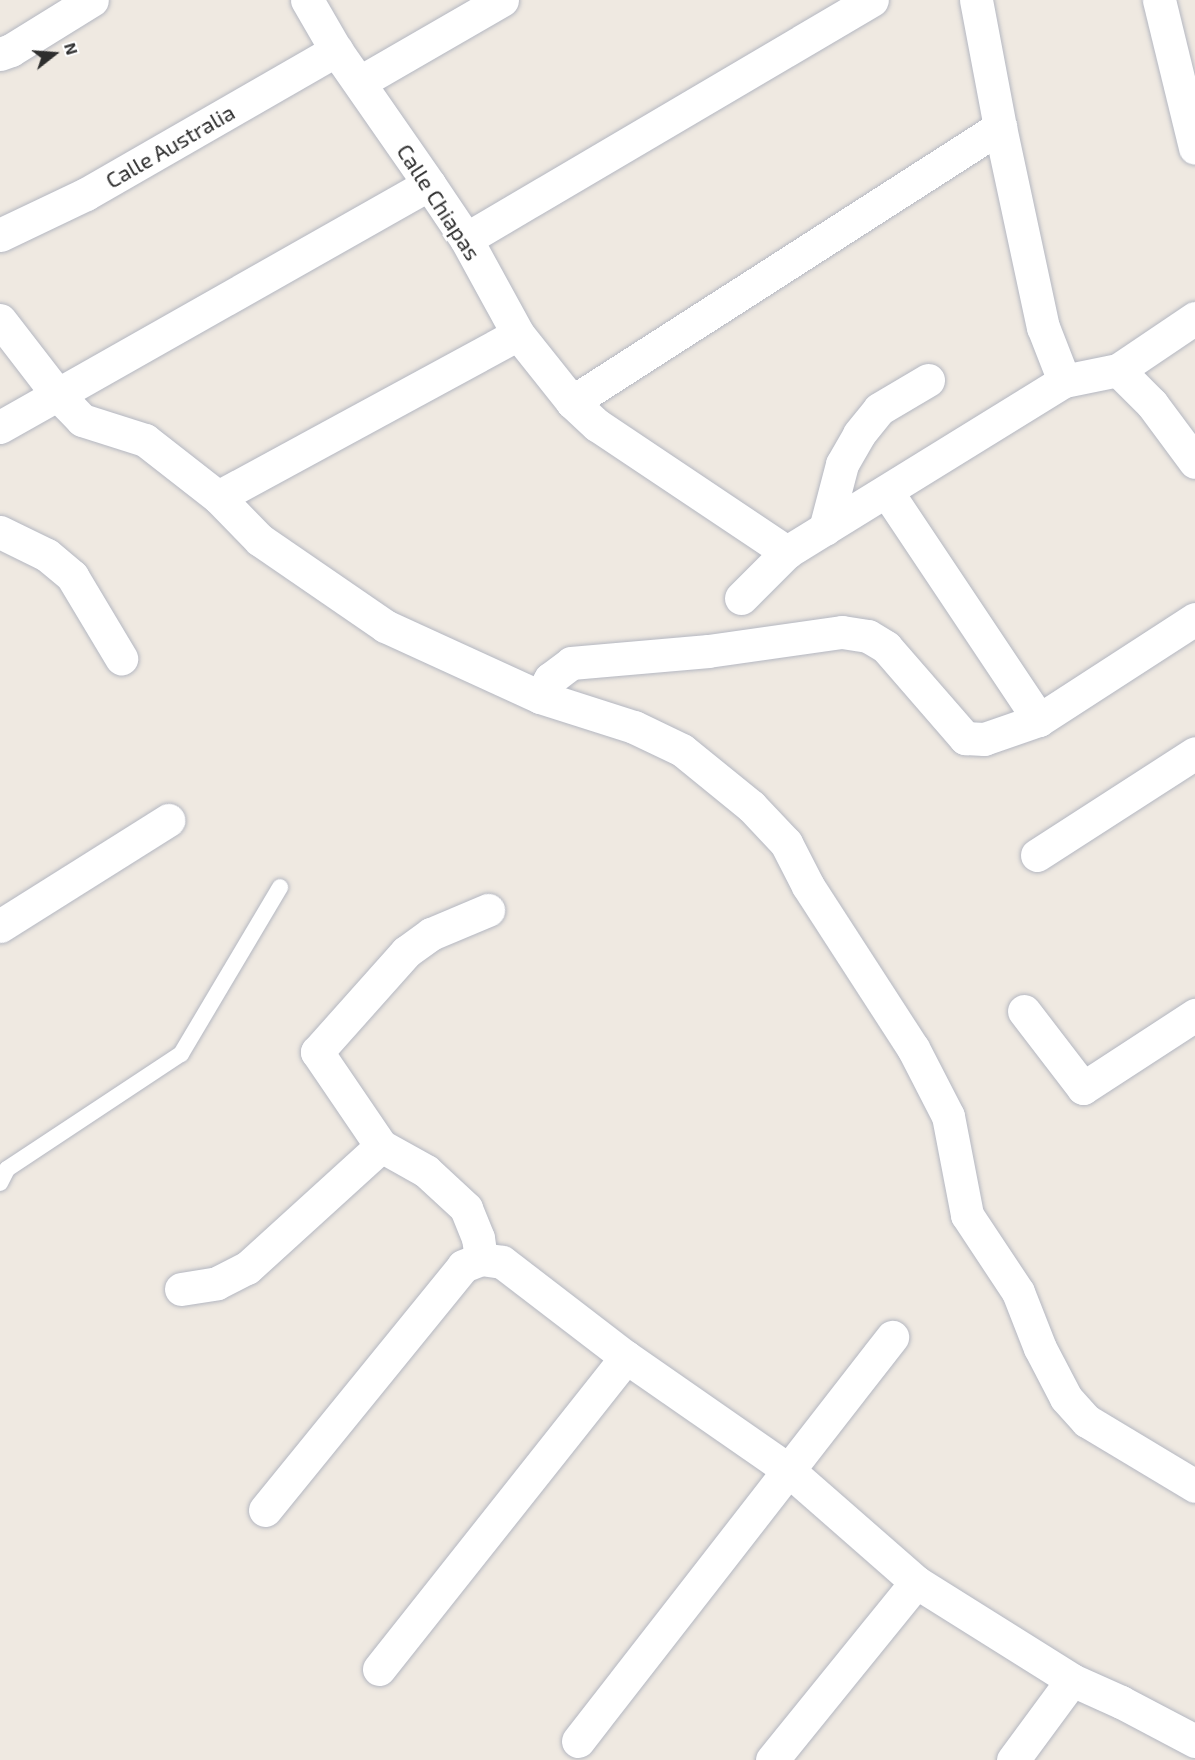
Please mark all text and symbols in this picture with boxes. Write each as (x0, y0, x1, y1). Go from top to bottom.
north arrow (24, 24, 84, 84)
text: N (61, 40, 82, 57)
street label: Calle Australia (101, 98, 239, 194)
street label: Calle Chiapas (392, 139, 486, 265)

